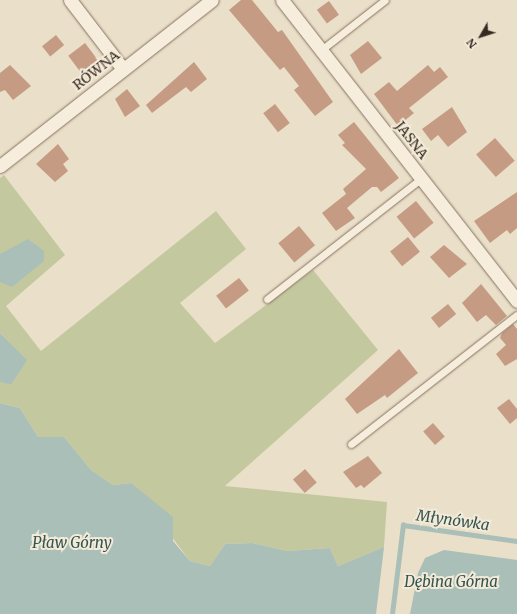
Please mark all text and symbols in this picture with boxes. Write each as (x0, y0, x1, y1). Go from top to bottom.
north arrow (461, 16, 501, 56)
text: N (464, 36, 480, 51)
street label: RÓWNA (69, 47, 123, 93)
street label: JASNA (392, 118, 432, 162)
water label: Młynówka (415, 506, 491, 534)
water label: Pław Górny (32, 534, 112, 552)
water label: Dębina Górna (404, 573, 498, 591)

